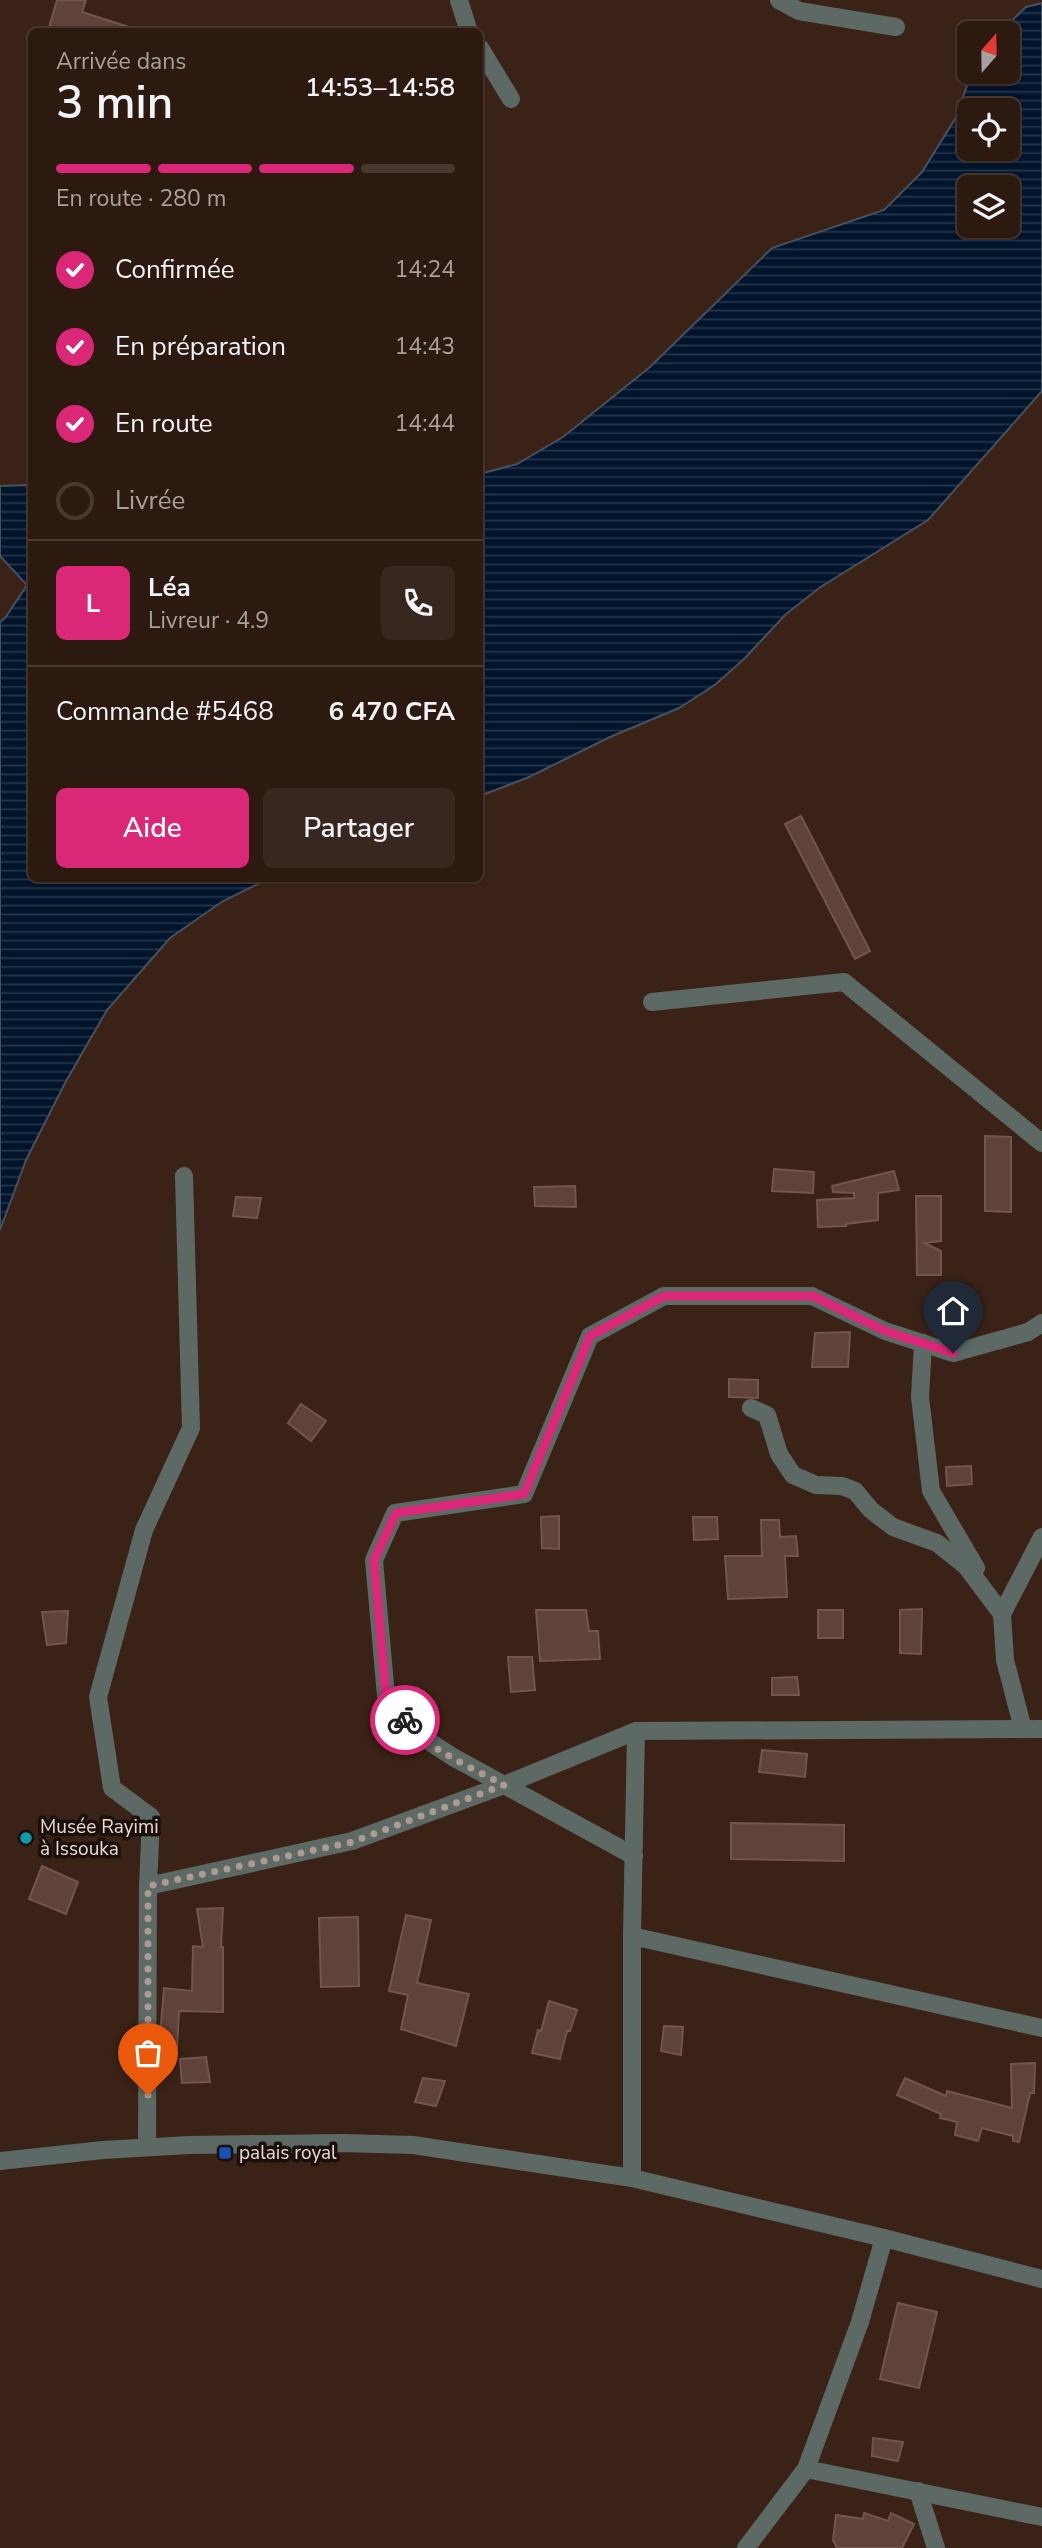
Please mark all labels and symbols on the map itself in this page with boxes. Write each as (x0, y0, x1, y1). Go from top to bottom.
north arrow (957, 21, 1020, 84)
pin (923, 1281, 983, 1353)
courier (370, 1685, 440, 1755)
place label: Musée Rayimi à Issouka (40, 1814, 159, 1862)
marker: Musée Rayimi à Issouka (18, 1830, 34, 1846)
pin (118, 2023, 178, 2095)
place label: palais royal (239, 2140, 337, 2166)
marker: palais royal (217, 2145, 233, 2161)

